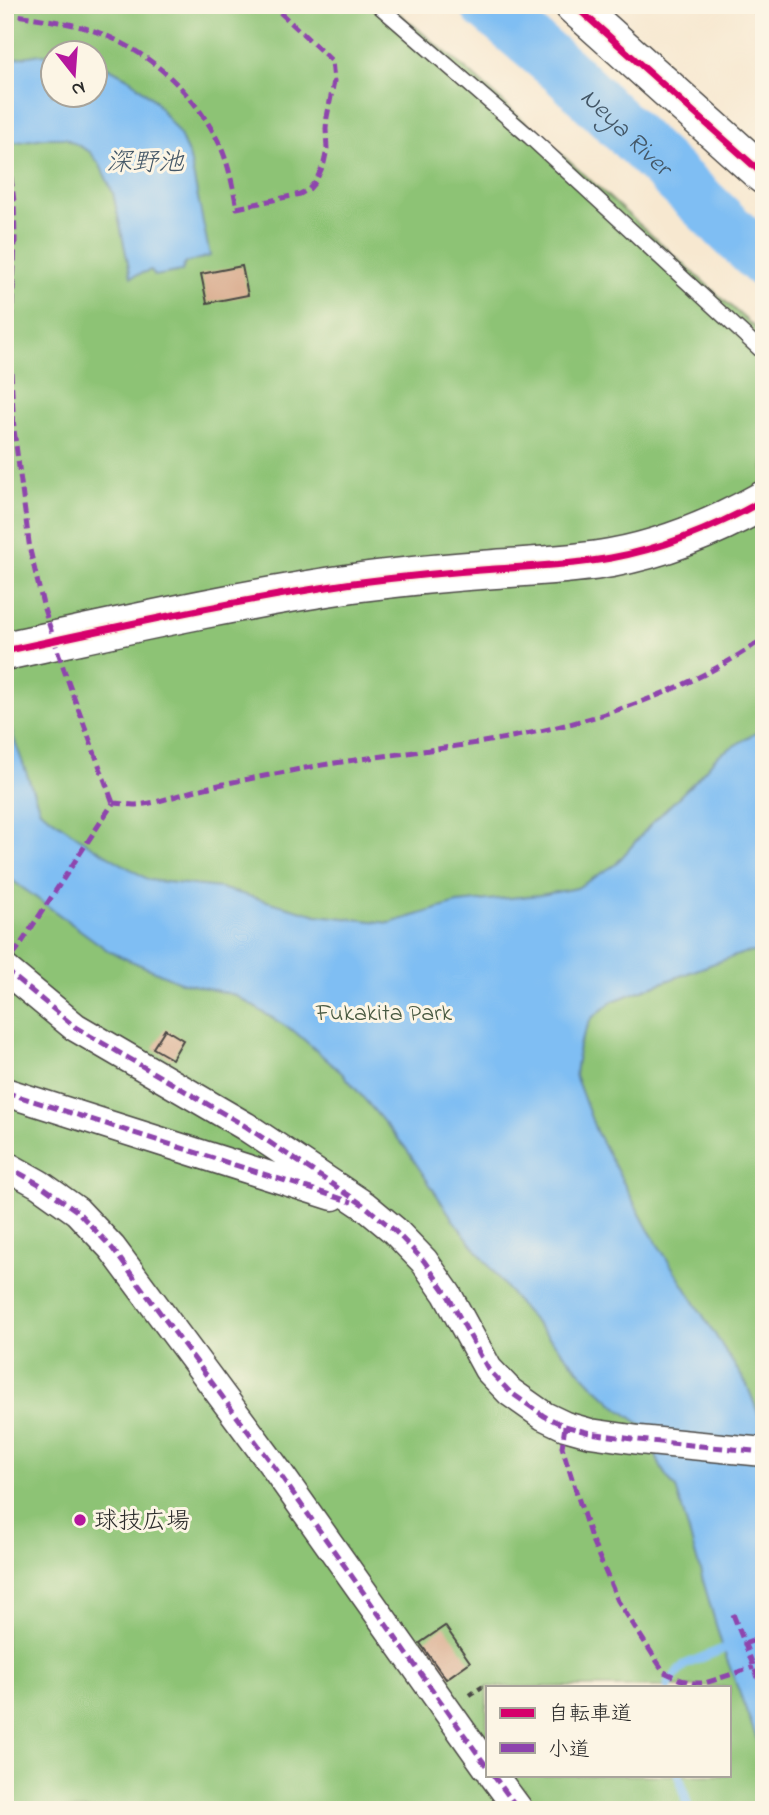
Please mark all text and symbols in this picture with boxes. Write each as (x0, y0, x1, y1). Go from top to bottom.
north arrow (38, 38, 108, 108)
text: N (68, 73, 88, 103)
water label: Neya River (570, 80, 681, 188)
water label: 深野池 (106, 145, 185, 183)
park label: Fukakita Park (315, 997, 453, 1032)
place label: 球技広場 (94, 1505, 190, 1540)
marker: 球技広場 (72, 1512, 88, 1528)
legend (486, 1686, 730, 1776)
text: 自転車道 (548, 1700, 632, 1730)
text: 小道 (548, 1736, 590, 1766)

